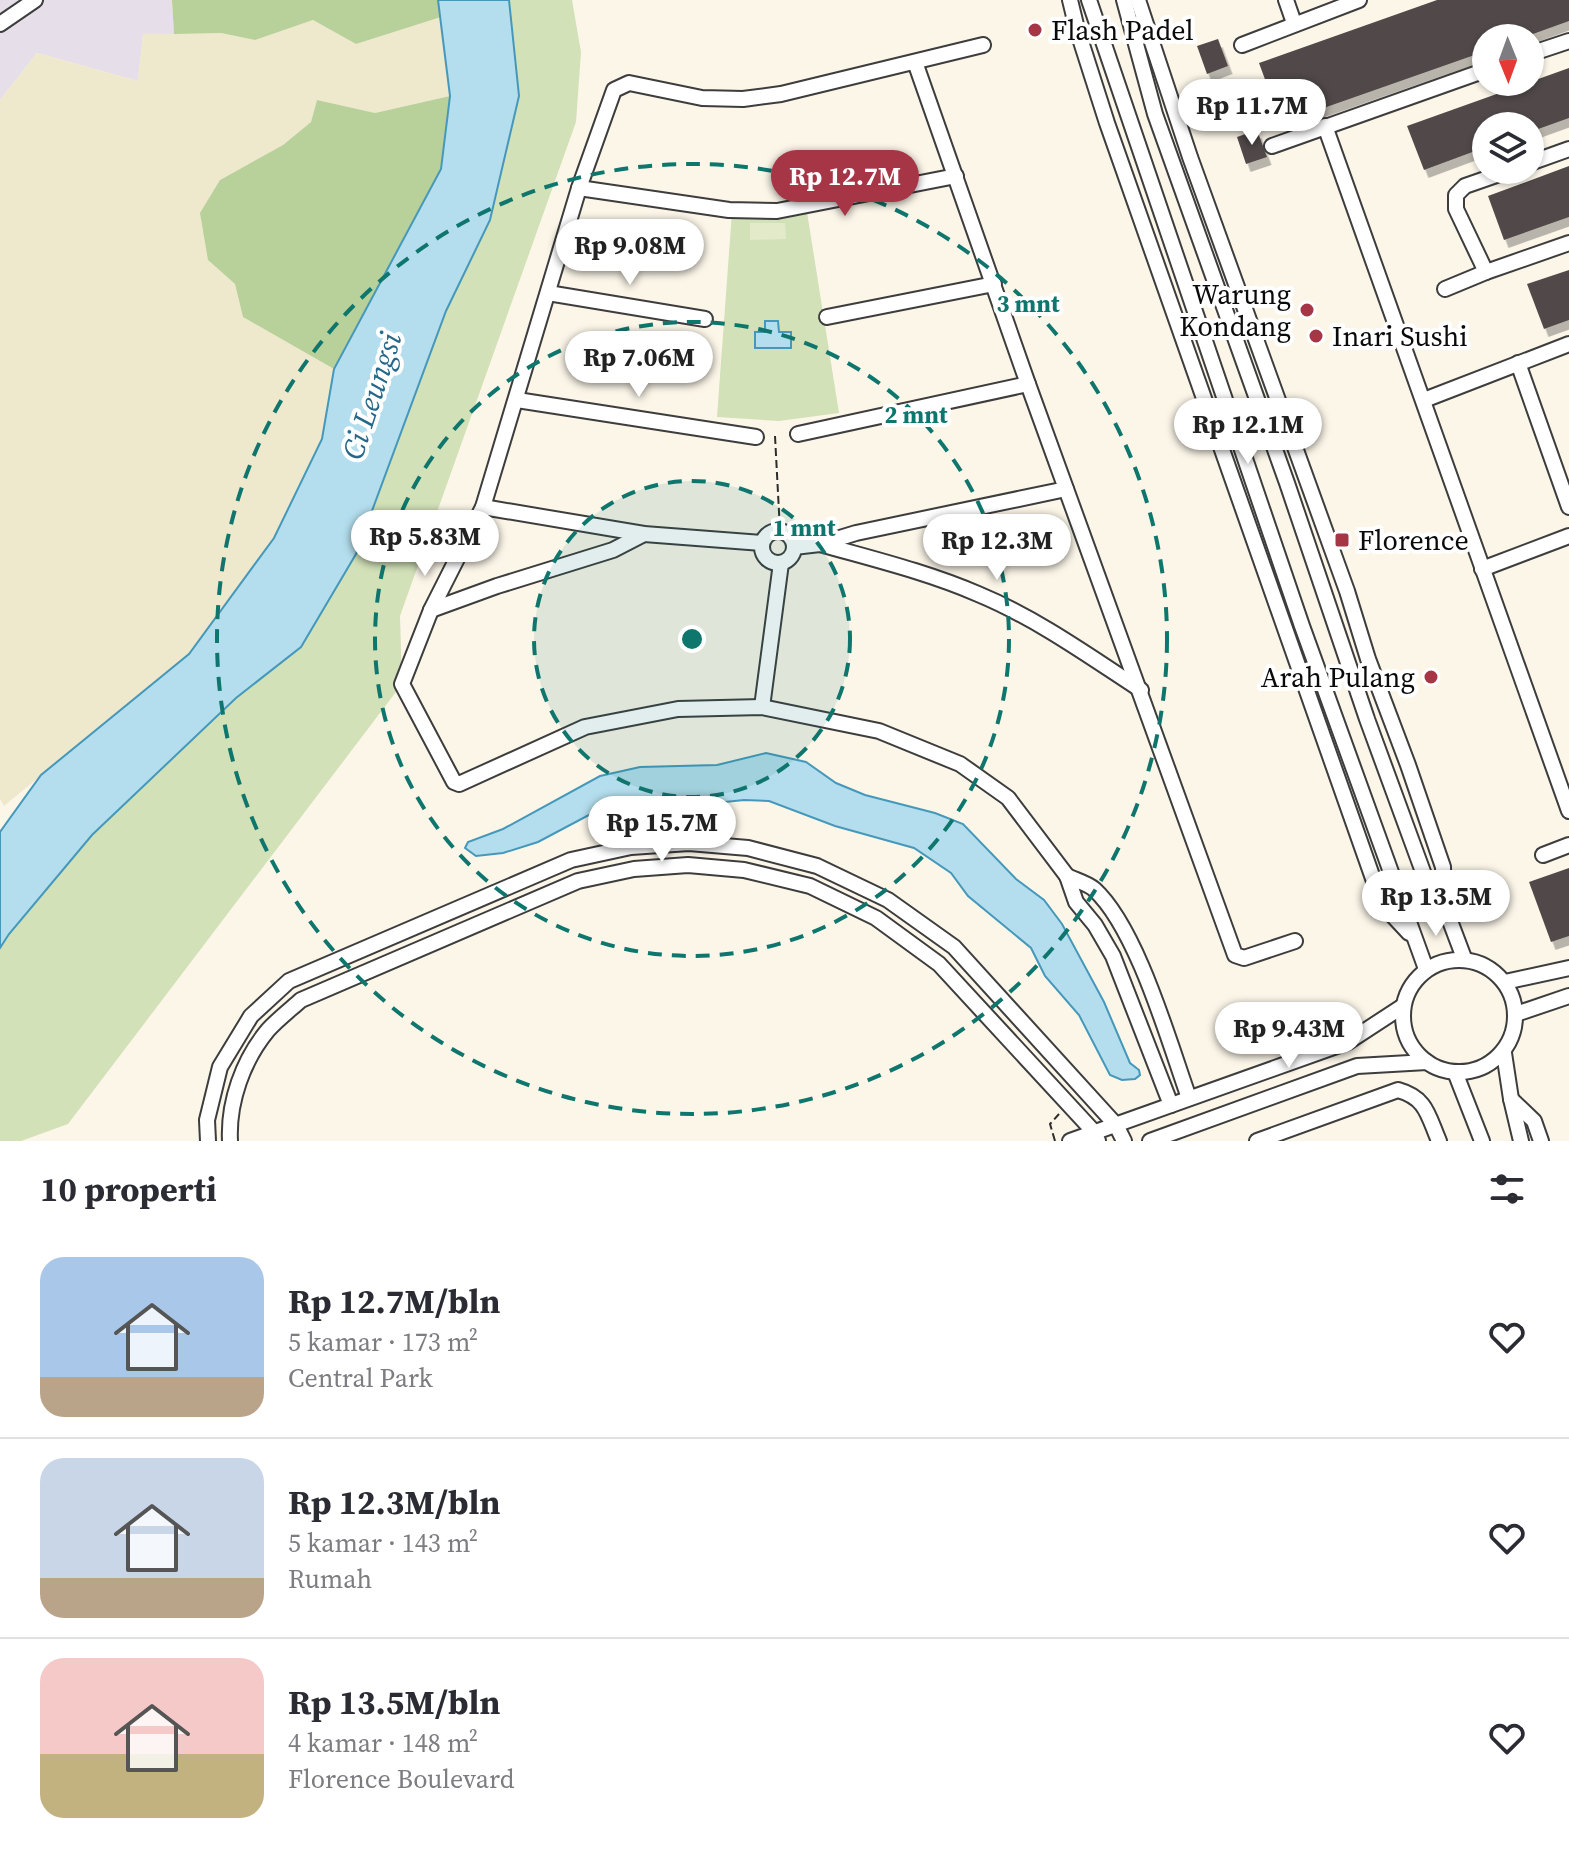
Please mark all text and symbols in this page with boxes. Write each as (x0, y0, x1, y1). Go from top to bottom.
place label: Flash Padel (1051, 11, 1194, 49)
marker: Flash Padel (1026, 21, 1044, 39)
north arrow (1472, 24, 1544, 96)
map controls (1472, 24, 1544, 184)
pin: Rp 11.7M (1169, 79, 1335, 147)
text: Rp 11.7M (1196, 87, 1308, 123)
button: layers (1472, 112, 1544, 184)
pin: Rp 12.7M (762, 150, 928, 218)
text: Rp 12.7M (789, 158, 901, 194)
pin: Rp 9.08M (547, 219, 713, 287)
text: Rp 9.08M (574, 227, 686, 263)
place label: Warung Kondang (1179, 275, 1291, 345)
text: 3 mnt (996, 287, 1060, 320)
marker: Warung Kondang (1298, 301, 1316, 319)
place label: Inari Sushi (1332, 317, 1468, 355)
water label: Ci Leungsi (332, 327, 411, 465)
marker: Inari Sushi (1307, 327, 1325, 345)
pin: Rp 7.06M (556, 331, 722, 399)
text: Rp 7.06M (583, 339, 695, 375)
text: 2 mnt (884, 398, 948, 431)
pin: Rp 12.1M (1165, 398, 1331, 466)
text: Rp 12.1M (1192, 406, 1304, 442)
pin: Rp 5.83M (342, 510, 508, 578)
text: 1 mnt (772, 511, 836, 544)
pin: Rp 12.3M (914, 514, 1080, 582)
text: Rp 5.83M (369, 518, 481, 554)
place label: Florence (1358, 521, 1469, 559)
text: Rp 12.3M (941, 522, 1053, 558)
marker: Florence (1333, 531, 1351, 549)
centre of rings (678, 625, 706, 653)
place label: Arah Pulang (1261, 658, 1415, 696)
marker: Arah Pulang (1422, 668, 1440, 686)
pin: Rp 15.7M (579, 796, 745, 864)
text: Rp 15.7M (606, 804, 718, 840)
pin: Rp 13.5M (1353, 870, 1519, 938)
text: Rp 13.5M (1380, 878, 1492, 914)
pin: Rp 9.43M (1206, 1002, 1372, 1070)
text: Rp 9.43M (1233, 1010, 1345, 1046)
text: 10 properti (40, 1166, 217, 1212)
icon: filters (1485, 1167, 1529, 1211)
text: Rp 12.7M/bln (288, 1278, 500, 1324)
icon: home (104, 1289, 200, 1385)
icon: heart (1485, 1315, 1529, 1359)
text: 5 kamar · 173 m² (288, 1324, 478, 1360)
text: Central Park (288, 1360, 433, 1396)
text: Rp 12.3M/bln (288, 1479, 500, 1525)
icon: home (104, 1490, 200, 1586)
icon: heart (1485, 1516, 1529, 1560)
text: 5 kamar · 143 m² (288, 1525, 478, 1561)
text: Rumah (288, 1561, 372, 1597)
text: Rp 13.5M/bln (288, 1679, 500, 1725)
icon: home (104, 1690, 200, 1786)
icon: heart (1485, 1716, 1529, 1760)
text: 4 kamar · 148 m² (288, 1725, 478, 1761)
text: Florence Boulevard (288, 1761, 514, 1797)

